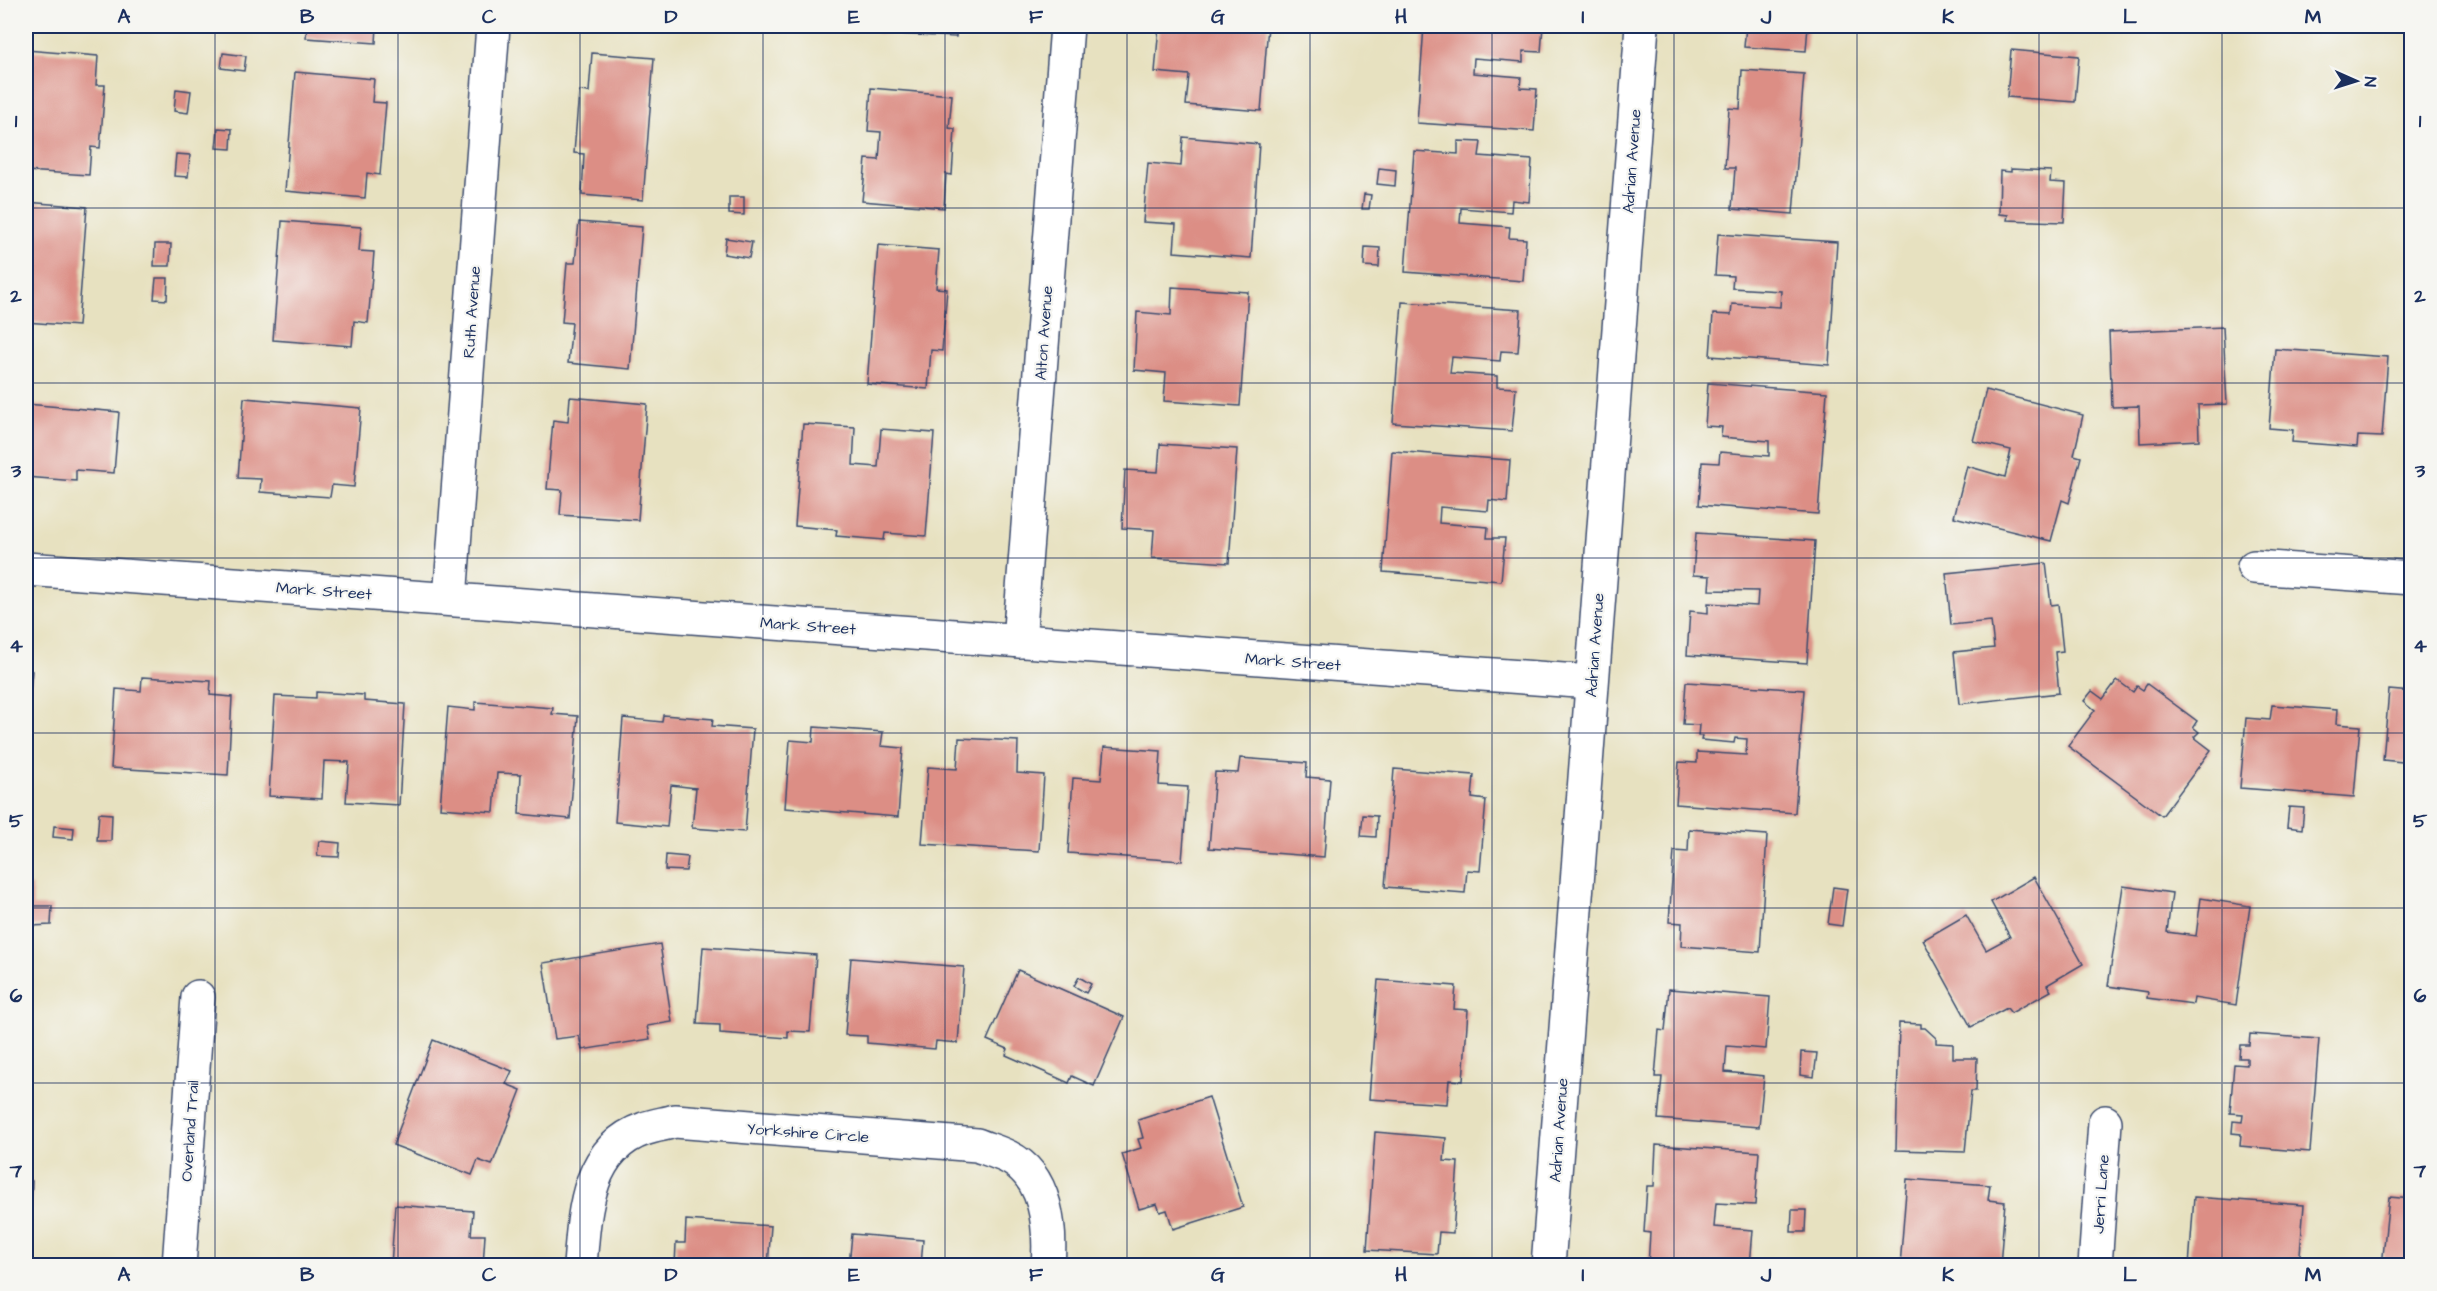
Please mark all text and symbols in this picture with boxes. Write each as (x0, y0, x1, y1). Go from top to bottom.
text: A (118, 3, 131, 31)
text: B (300, 3, 315, 31)
text: C (482, 3, 497, 31)
text: D (665, 3, 678, 31)
text: E (848, 3, 860, 31)
text: F (1029, 3, 1044, 31)
text: G (1211, 3, 1225, 31)
text: H (1395, 3, 1407, 31)
text: I (1581, 3, 1585, 31)
text: J (1760, 3, 1772, 31)
text: K (1942, 3, 1955, 31)
text: L (2123, 3, 2137, 31)
text: M (2305, 3, 2322, 31)
north arrow (2326, 51, 2386, 111)
text: N (2359, 76, 2381, 87)
text: 1 (15, 107, 18, 135)
text: 1 (2419, 107, 2422, 135)
street label: Adrian Avenue (1617, 108, 1647, 214)
street label: Ruth Avenue (458, 265, 486, 359)
text: 2 (9, 282, 22, 310)
text: 2 (2413, 282, 2426, 310)
street label: Alton Avenue (1030, 285, 1058, 381)
text: 3 (10, 457, 22, 485)
text: 3 (2414, 457, 2426, 485)
street label: Mark Street (275, 577, 373, 605)
street label: Adrian Avenue (1580, 592, 1610, 698)
street label: Mark Street (759, 612, 857, 640)
text: 4 (9, 632, 23, 660)
text: 4 (2413, 632, 2427, 660)
street label: Mark Street (1244, 648, 1342, 676)
text: 5 (9, 807, 24, 835)
text: 5 (2413, 807, 2428, 835)
text: 6 (10, 982, 23, 1010)
text: 6 (2414, 982, 2427, 1010)
street label: Adrian Avenue (1544, 1077, 1574, 1183)
street label: Overland Trail (175, 1080, 205, 1183)
street label: Yorkshire Circle (746, 1118, 870, 1148)
street label: Jerri Lane (2087, 1153, 2115, 1234)
text: 7 (9, 1157, 23, 1185)
text: 7 (2413, 1157, 2427, 1185)
text: A (118, 1261, 131, 1289)
text: B (300, 1261, 315, 1289)
text: C (482, 1261, 497, 1289)
text: D (665, 1261, 678, 1289)
text: E (848, 1261, 860, 1289)
text: F (1029, 1261, 1044, 1289)
text: G (1211, 1261, 1225, 1289)
text: H (1395, 1261, 1407, 1289)
text: I (1581, 1261, 1585, 1289)
text: J (1760, 1261, 1772, 1289)
text: K (1942, 1261, 1955, 1289)
text: L (2123, 1261, 2137, 1289)
text: M (2305, 1261, 2322, 1289)

